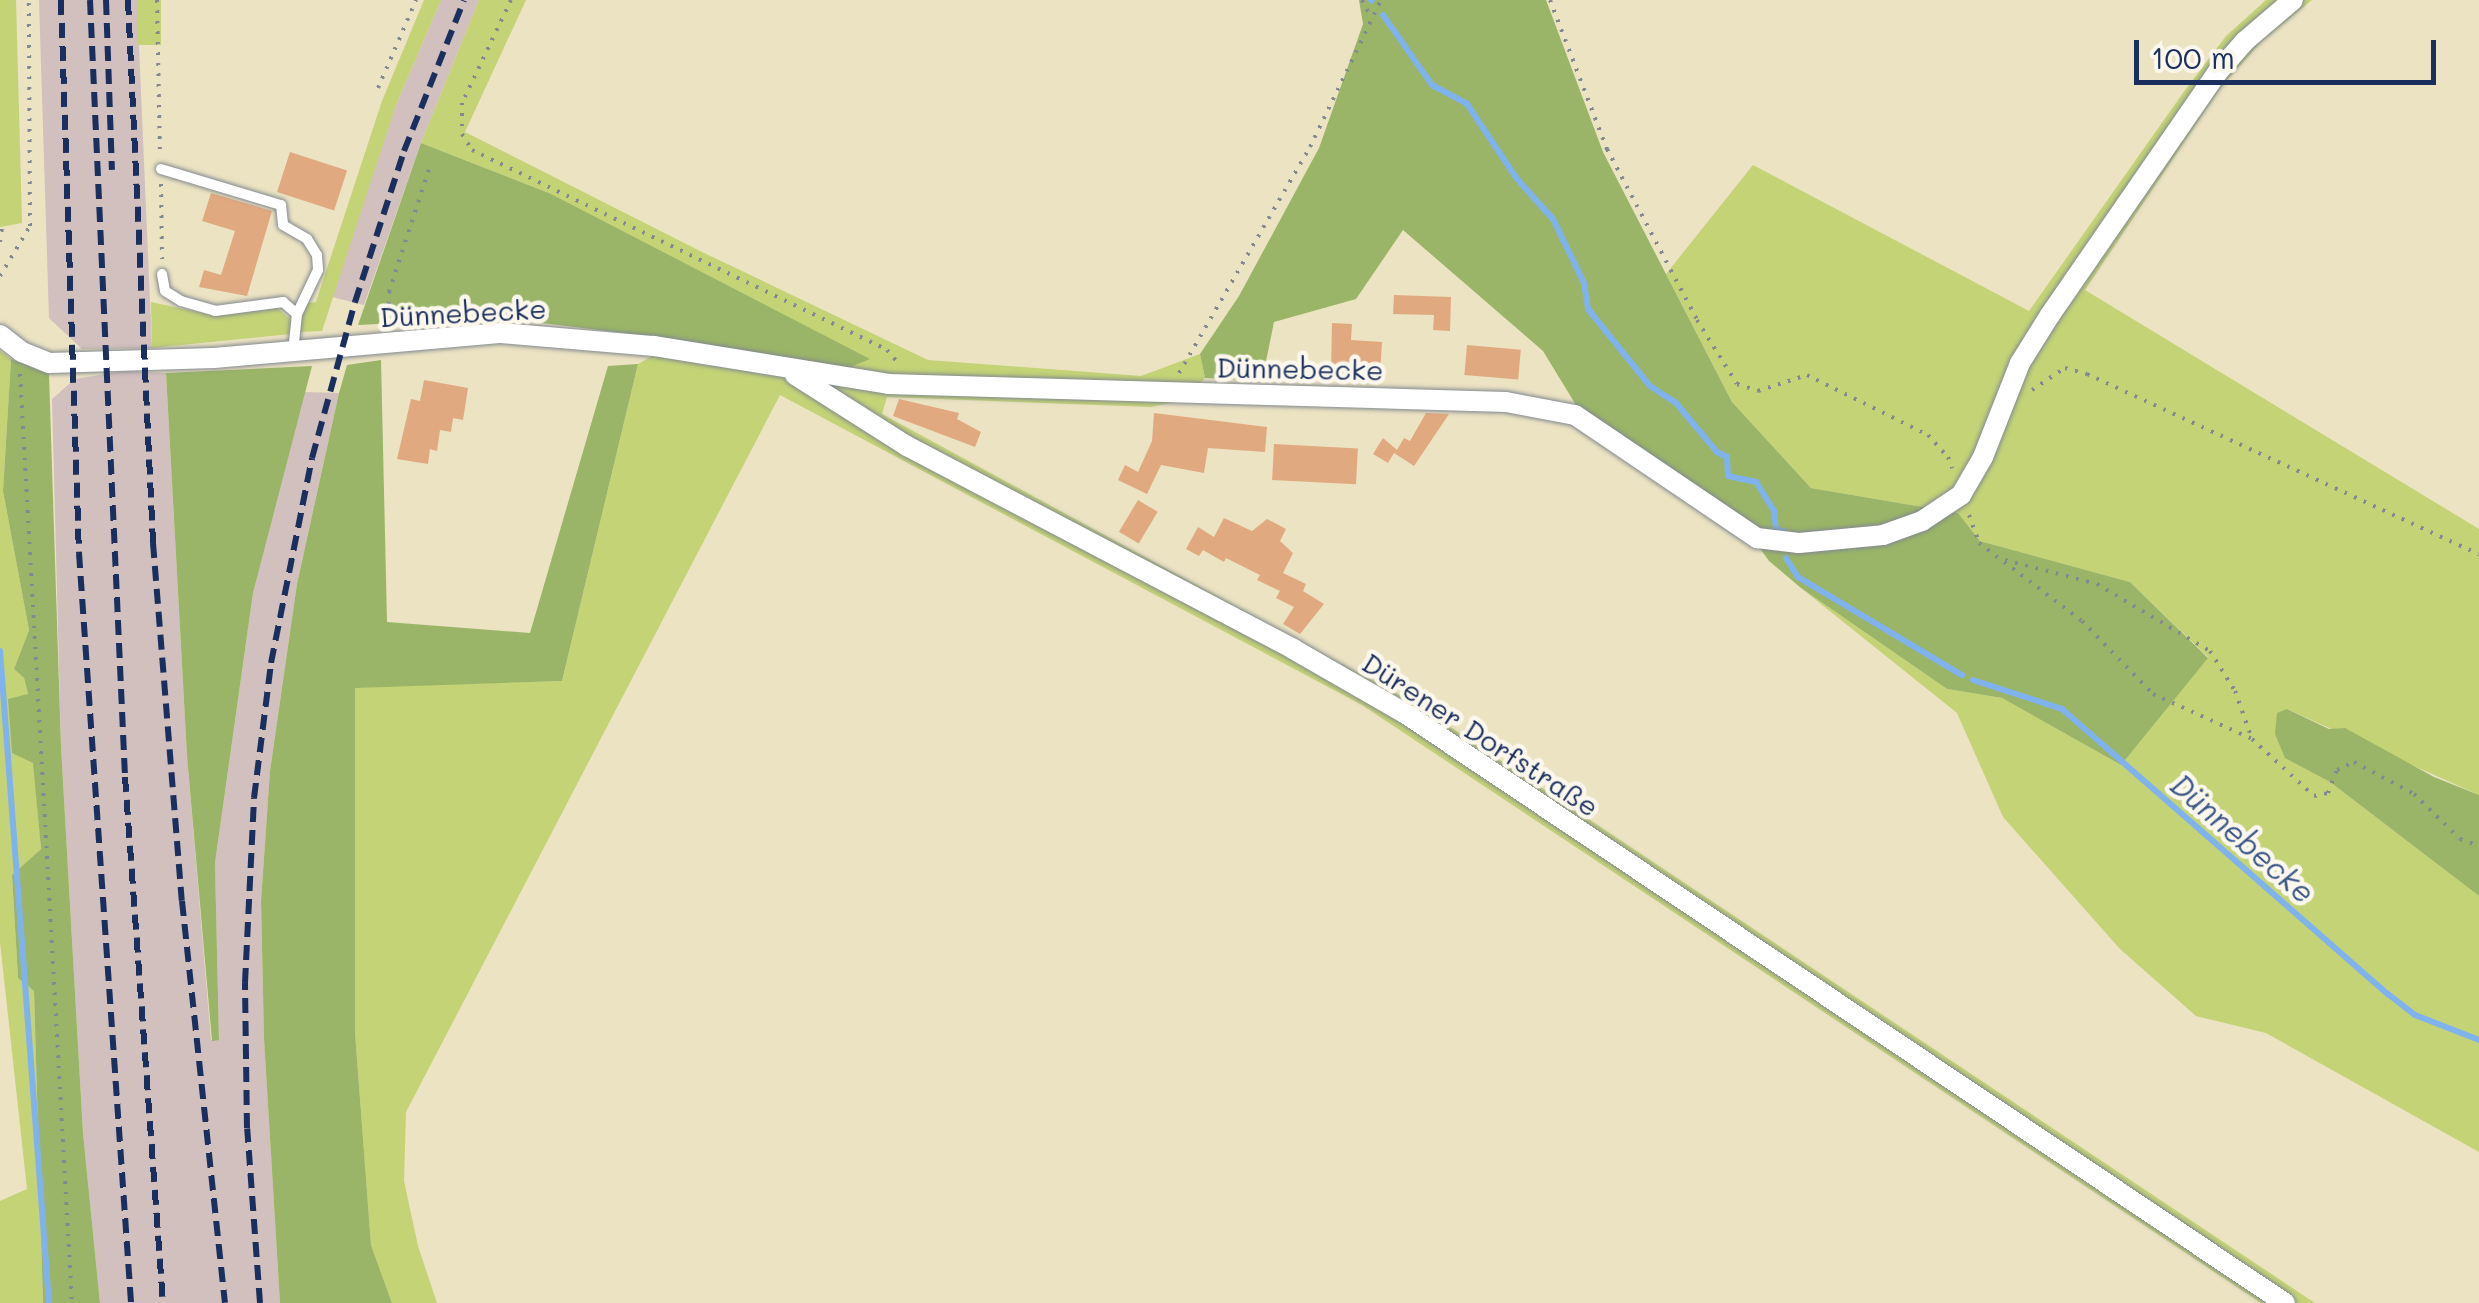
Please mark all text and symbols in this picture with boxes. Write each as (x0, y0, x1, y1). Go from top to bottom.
scale bar (2139, 20, 2442, 82)
text: 100 m (2151, 37, 2235, 77)
street label: Dünnebecke (379, 291, 547, 333)
street label: Dünnebecke (1216, 350, 1384, 386)
street label: Dürener Dorfstraße (1356, 645, 1606, 823)
water label: Dünnebecke (2164, 766, 2322, 910)

